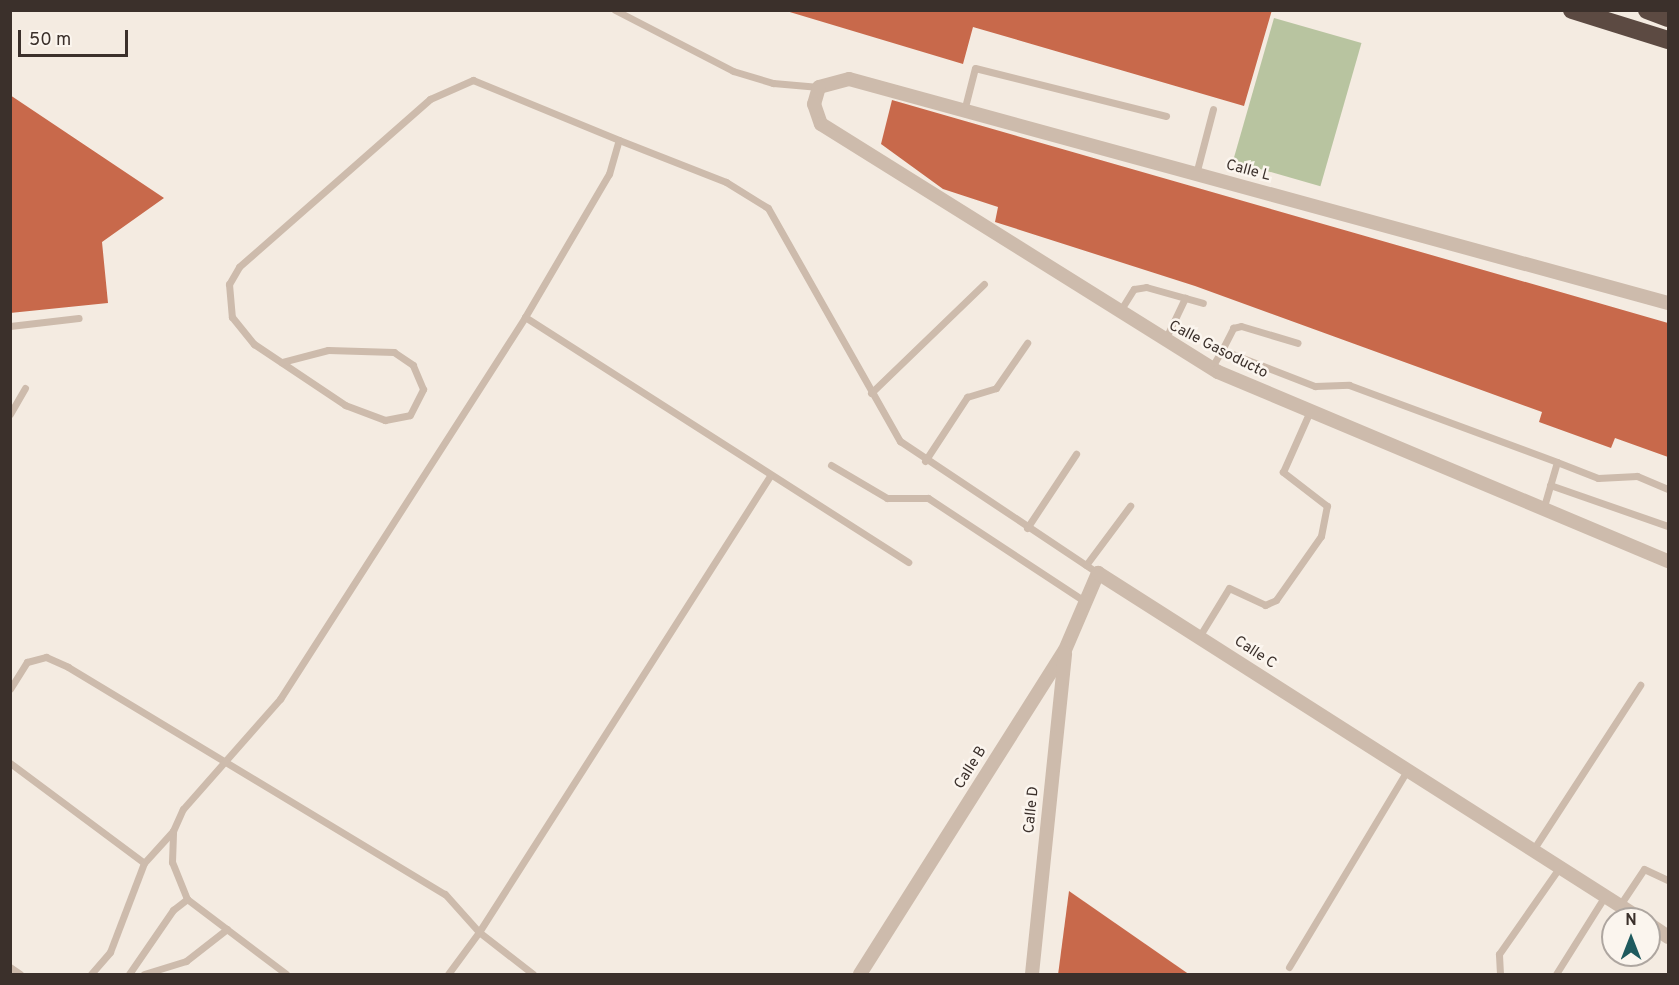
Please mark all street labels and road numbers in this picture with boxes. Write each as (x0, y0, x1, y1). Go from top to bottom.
street label: Calle L (1224, 156, 1272, 186)
street label: Calle Gasoducto (1165, 317, 1271, 383)
street label: Calle C (1230, 633, 1280, 673)
street label: Calle B (951, 743, 991, 793)
street label: Calle D (1021, 786, 1043, 834)

